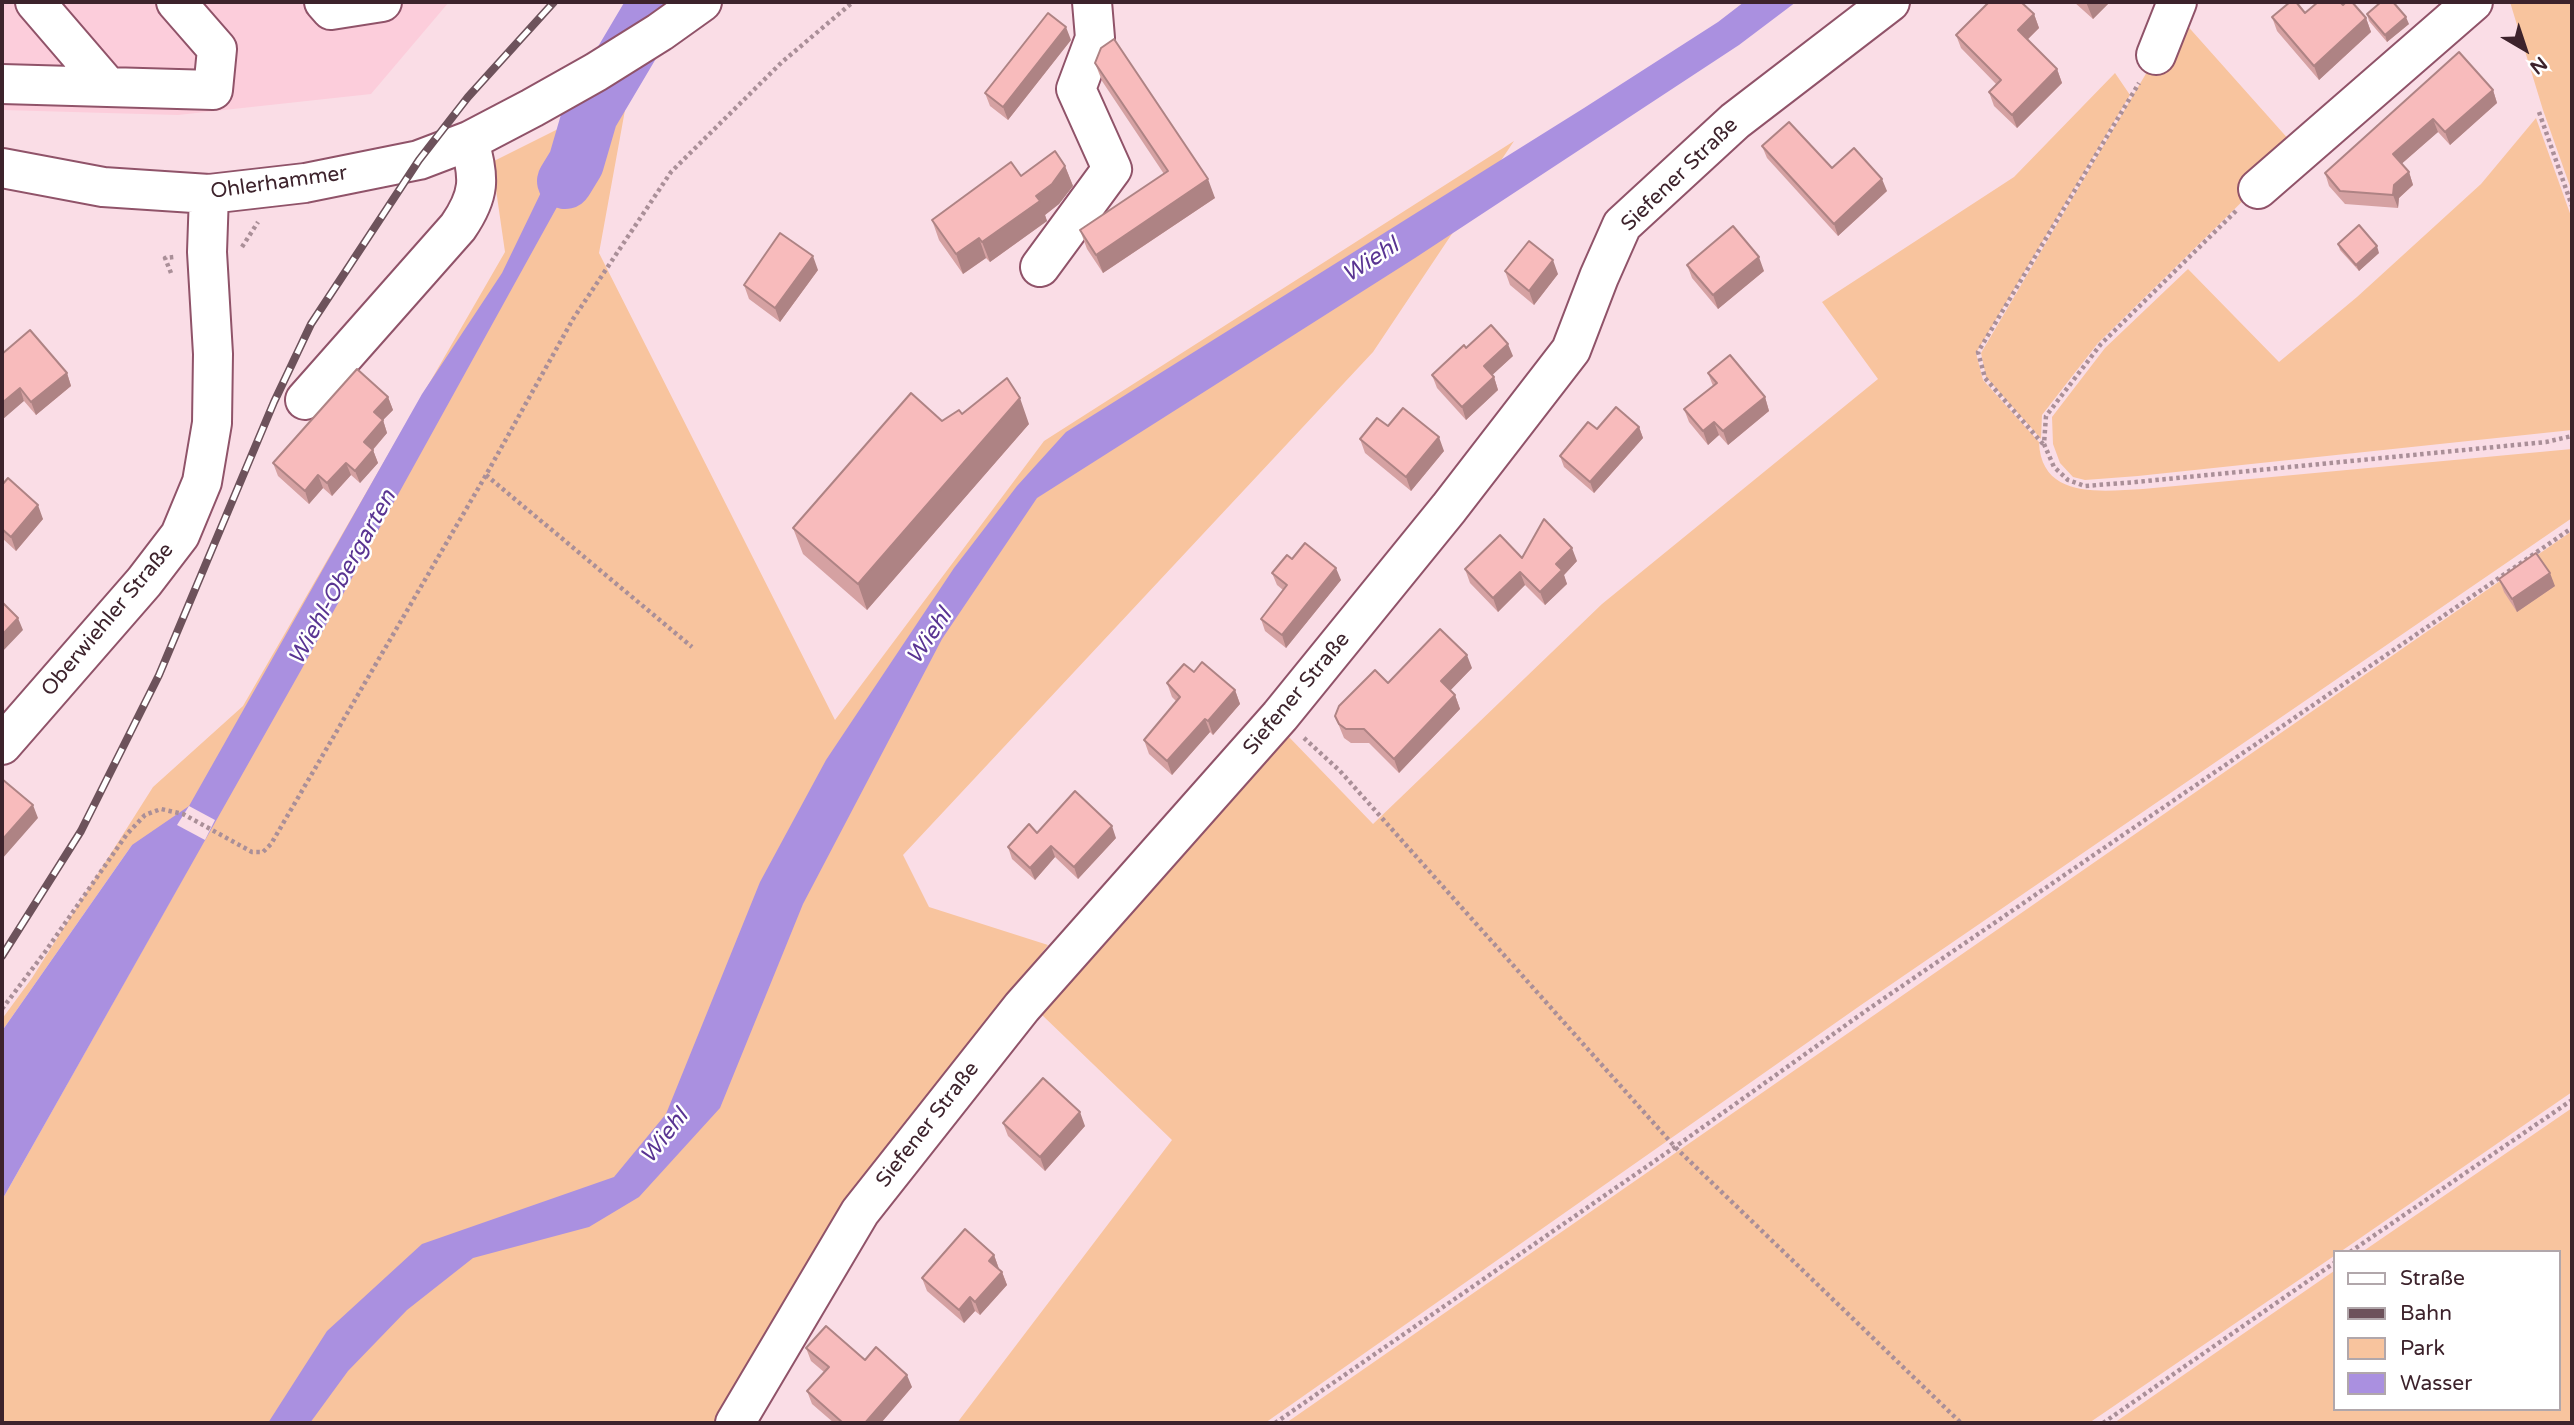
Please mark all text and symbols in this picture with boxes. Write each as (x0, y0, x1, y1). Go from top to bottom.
north arrow (2490, 14, 2560, 84)
text: N (2525, 52, 2551, 79)
street label: Siefener Straße (1616, 113, 1744, 237)
street label: Ohlerhammer (209, 161, 349, 205)
water label: Wiehl (1338, 233, 1404, 289)
water label: Wiehl-Obergarten (283, 486, 403, 670)
street label: Oberwiehler Straße (37, 538, 179, 702)
water label: Wiehl (901, 604, 959, 670)
street label: Siefener Straße (1238, 628, 1356, 760)
street label: Siefener Straße (871, 1057, 985, 1193)
water label: Wiehl (635, 1104, 695, 1170)
legend (2332, 1250, 2560, 1411)
text: Straße (2400, 1266, 2465, 1291)
text: Bahn (2400, 1301, 2452, 1326)
text: Park (2400, 1336, 2445, 1361)
text: Wasser (2400, 1371, 2472, 1396)

